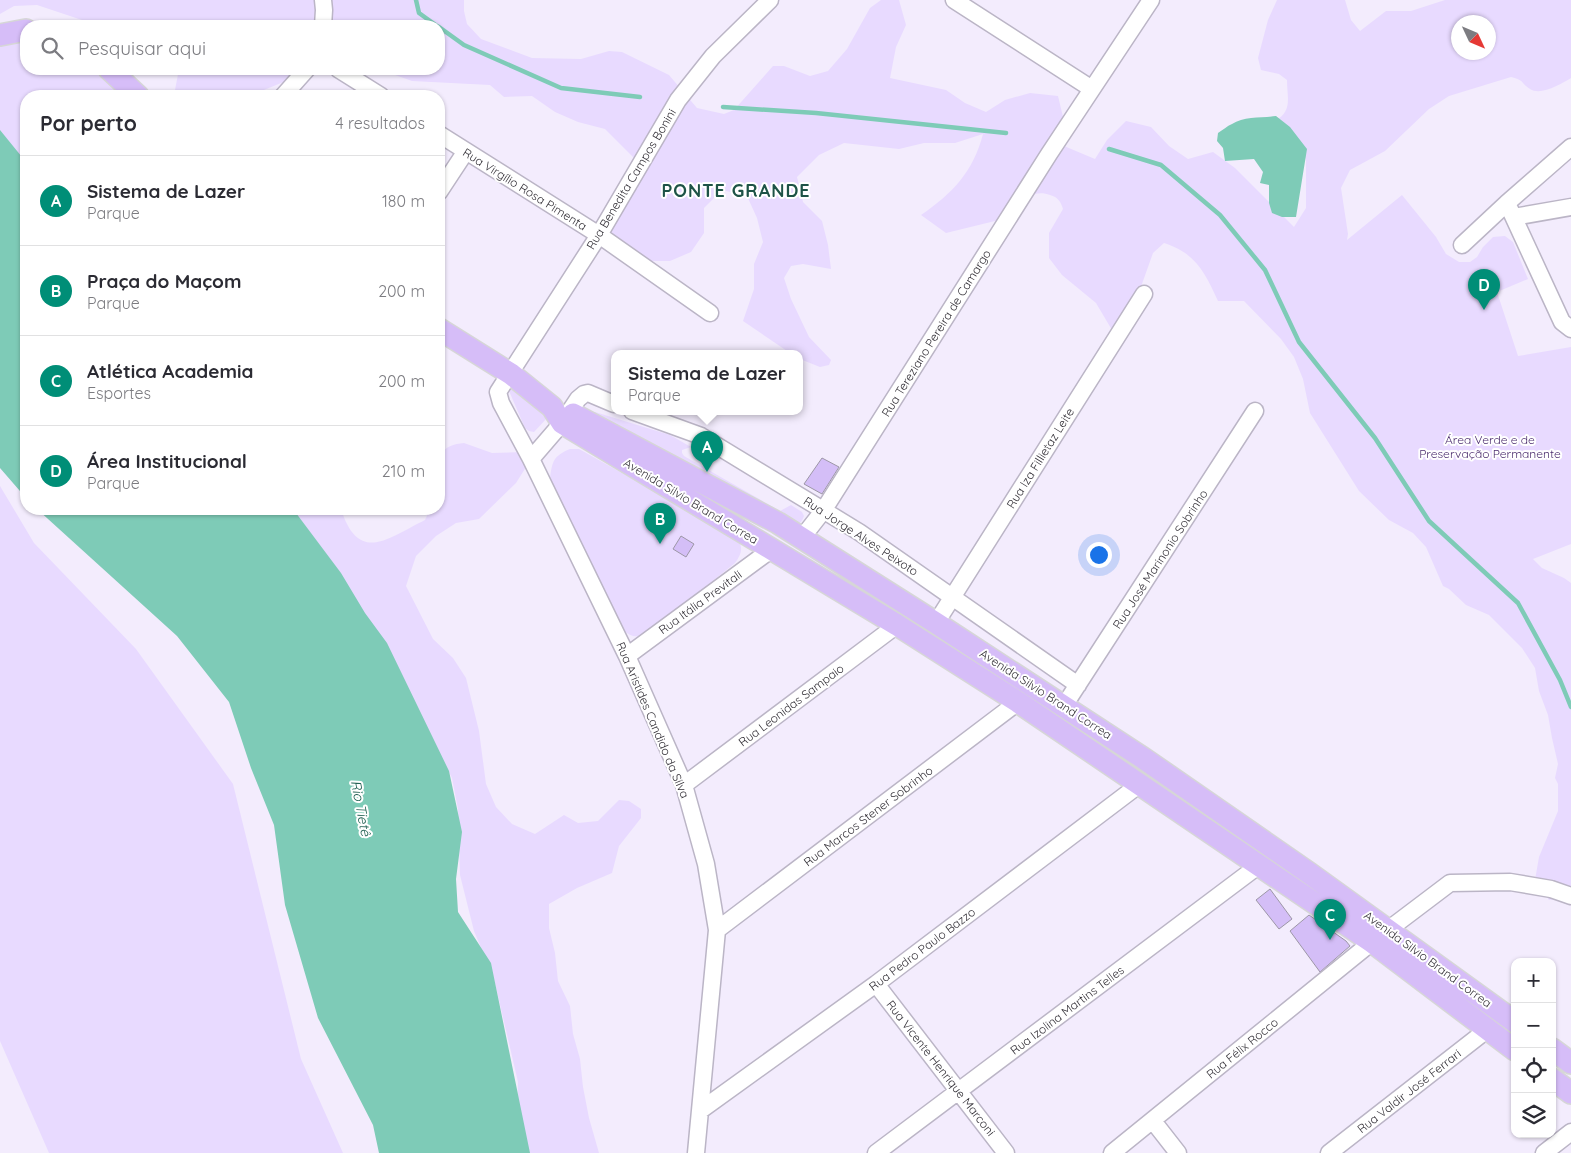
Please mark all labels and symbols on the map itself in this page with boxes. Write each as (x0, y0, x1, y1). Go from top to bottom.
north arrow (1451, 15, 1496, 60)
street label: Rua Benedita Campos Bonini (583, 106, 679, 252)
street label: Rua Virgílio Rosa Pimenta (460, 145, 590, 233)
district label: PONTE GRANDE (661, 179, 811, 202)
street label: Rua Tereziano Pereira de Camargo (878, 247, 994, 419)
pin: D (1468, 269, 1500, 310)
street label: Rua Iza Fillietaz Leite (1003, 405, 1077, 511)
pin: A (691, 431, 723, 472)
park label: Área Verde e de Preservação Permanente (1419, 432, 1561, 461)
street label: Avenida Silvio Brand Correa (621, 455, 761, 547)
street label: Rua José Marinonio Sobrinho (1109, 486, 1211, 632)
street label: Rua Jorge Alves Peixoto (801, 493, 921, 579)
pin: B (644, 503, 676, 544)
your location (1086, 542, 1112, 568)
street label: Rua Itália Previtali (655, 567, 745, 637)
street label: Rua Aristides Candido da Silva (613, 640, 693, 800)
street label: Avenida Silvio Brand Correa (977, 646, 1115, 742)
street label: Rua Leonidas Sampaio (735, 660, 847, 750)
street label: Rua Marcos Stener Sobrinho (800, 763, 936, 869)
water label: Rio Tietê (347, 778, 375, 839)
pin: C (1314, 899, 1346, 940)
street label: Rua Pedro Paulo Bazzo (866, 904, 978, 994)
street label: Avenida Silvio Brand Correa (1361, 908, 1495, 1010)
street label: Rua Izolina Martins Telles (1007, 962, 1127, 1058)
street label: Rua Vicente Henrique Marconi (883, 997, 999, 1139)
street label: Rua Félix Rocco (1203, 1014, 1281, 1082)
street label: Rua Valdir José Ferrari (1354, 1046, 1464, 1136)

